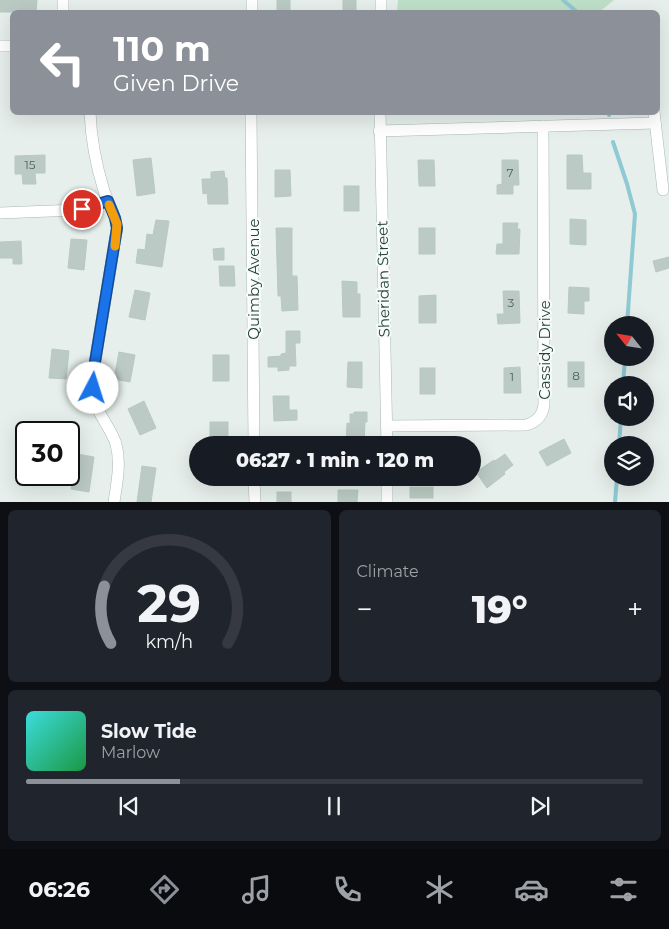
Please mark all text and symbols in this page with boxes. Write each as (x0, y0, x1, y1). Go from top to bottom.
text: 110 m (113, 27, 211, 70)
icon: left (30, 30, 95, 95)
text: Given Drive (113, 70, 239, 97)
house number: 15 (24, 157, 36, 172)
house number: 7 (506, 165, 514, 180)
pin (61, 188, 103, 230)
icon: arrive (68, 195, 96, 223)
street label: Quimby Avenue (244, 218, 263, 340)
street label: Sheridan Street (372, 220, 394, 338)
house number: 3 (508, 295, 515, 310)
street label: Cassidy Drive (535, 300, 554, 400)
north arrow (604, 316, 654, 366)
map controls (604, 316, 654, 486)
position arrow (66, 361, 118, 413)
house number: 8 (572, 368, 580, 383)
house number: 1 (510, 369, 514, 384)
button: sound (604, 376, 654, 426)
speed limit sign: 30 (15, 421, 80, 486)
button: layers (604, 436, 654, 486)
text: 06:27 · 1 min · 120 m (236, 449, 434, 472)
text: Climate (357, 562, 419, 581)
text: 29 (137, 572, 201, 635)
text: 19° (472, 586, 528, 633)
text: − (357, 592, 373, 626)
text: + (627, 592, 643, 626)
text: km/h (145, 631, 193, 652)
text: Slow Tide (101, 720, 197, 743)
text: Marlow (101, 743, 160, 762)
icon: previous (115, 792, 143, 820)
icon: pause (320, 792, 348, 820)
icon: next (526, 792, 554, 820)
icon: directions (147, 872, 182, 907)
icon: music (239, 872, 274, 907)
icon: phone (330, 872, 365, 907)
icon: climate (422, 872, 457, 907)
icon: car (514, 872, 549, 907)
icon: filters (606, 872, 641, 907)
text: 06:26 (28, 876, 90, 903)

